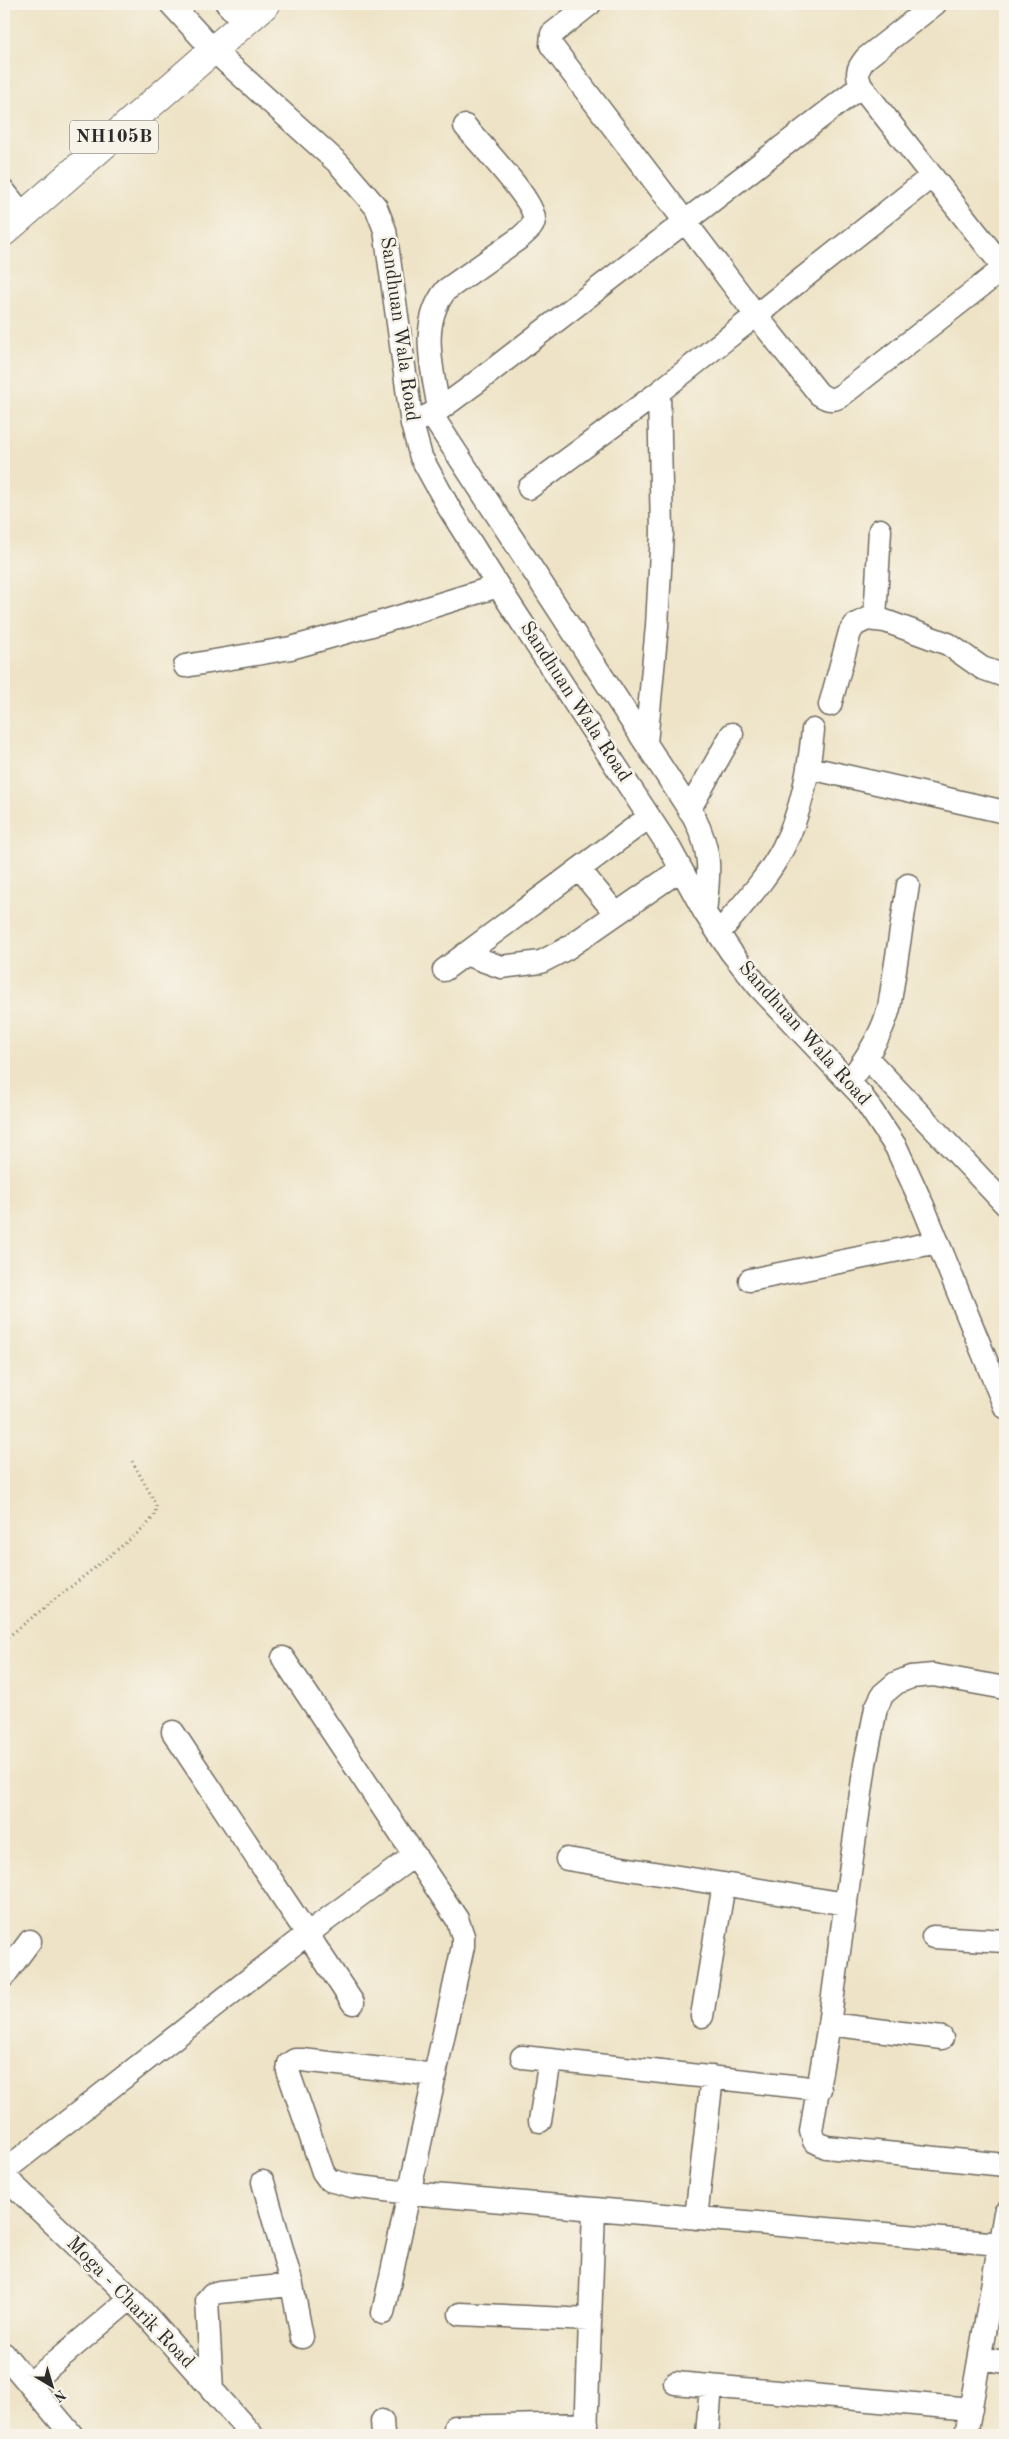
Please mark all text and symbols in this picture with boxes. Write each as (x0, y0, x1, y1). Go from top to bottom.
road number: NH105B (70, 120, 158, 154)
street label: Sandhuan Wala Road (376, 235, 422, 423)
street label: Sandhuan Wala Road (516, 618, 634, 786)
street label: Sandhuan Wala Road (734, 958, 874, 1110)
street label: Moga - Charik Road (62, 2233, 198, 2373)
north arrow (28, 2362, 78, 2412)
text: N (51, 2387, 68, 2404)

